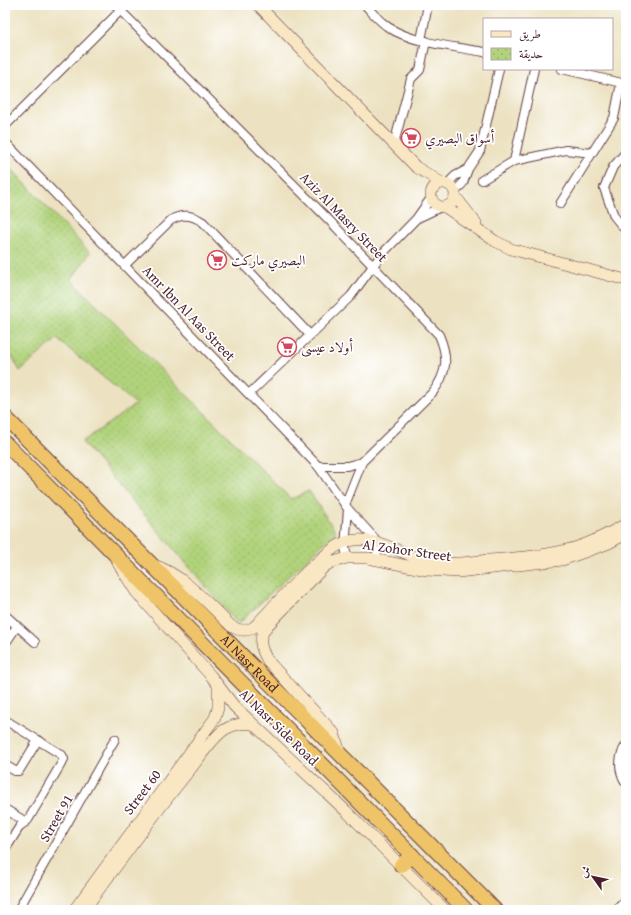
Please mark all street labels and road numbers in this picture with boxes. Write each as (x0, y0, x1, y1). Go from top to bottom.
street label: Aziz Al Masry Street (296, 168, 392, 266)
street label: Amr Ibn Al Aas Street (138, 261, 240, 365)
street label: Al Zohor Street (361, 534, 453, 566)
street label: Al Nasr Road (216, 629, 284, 697)
street label: Al Nasr Side Road (235, 684, 323, 770)
street label: Street 60 (118, 765, 166, 819)
street label: Street 91 (34, 790, 78, 846)

